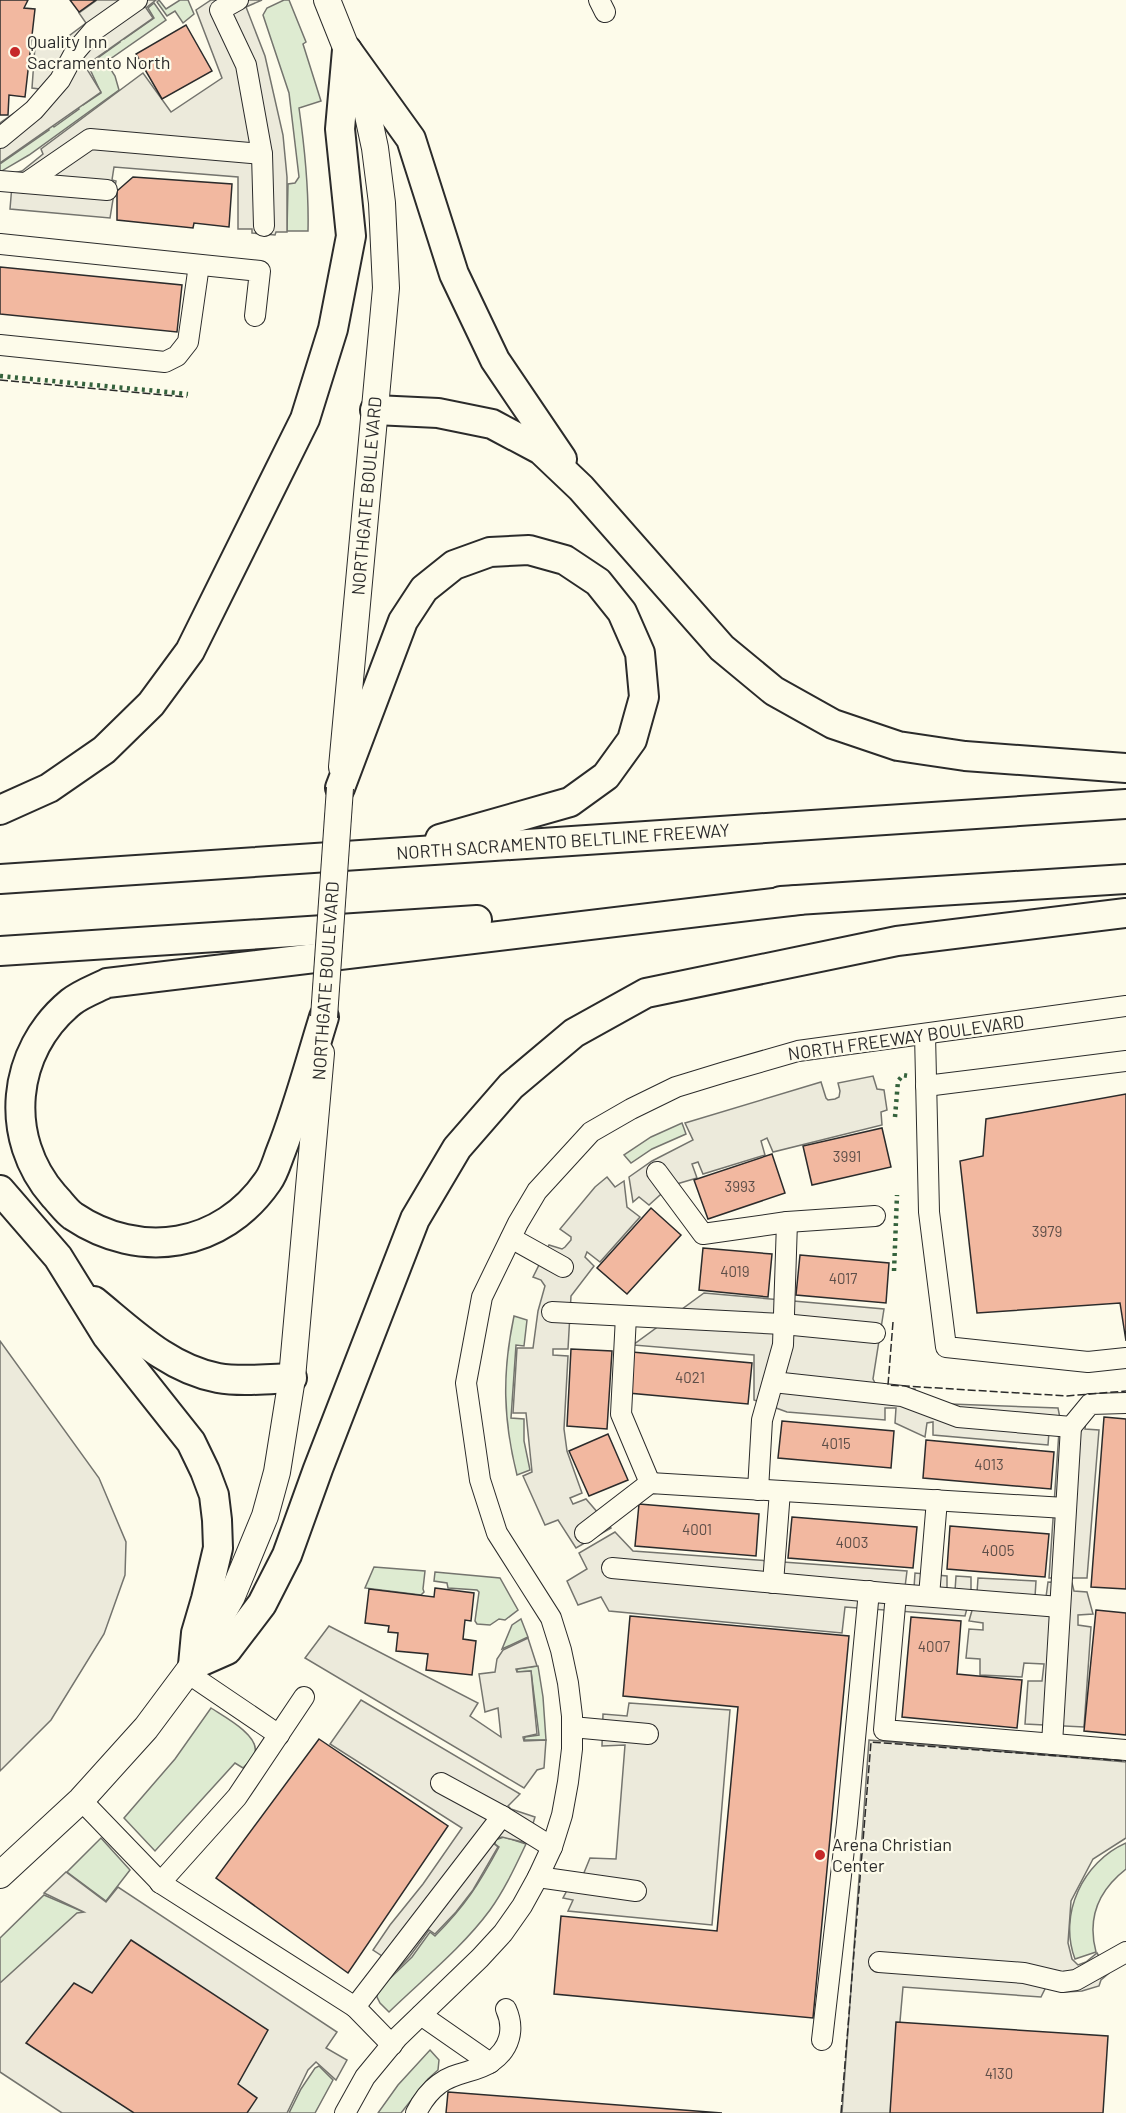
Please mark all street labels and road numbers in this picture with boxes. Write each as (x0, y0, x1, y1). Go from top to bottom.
street label: NORTHGATE BOULEVARD (346, 396, 386, 596)
street label: NORTH SACRAMENTO BELTLINE FREEWAY (395, 818, 730, 864)
street label: NORTHGATE BOULEVARD (307, 881, 343, 1081)
street label: NORTH FREEWAY BOULEVARD (786, 1010, 1025, 1064)

